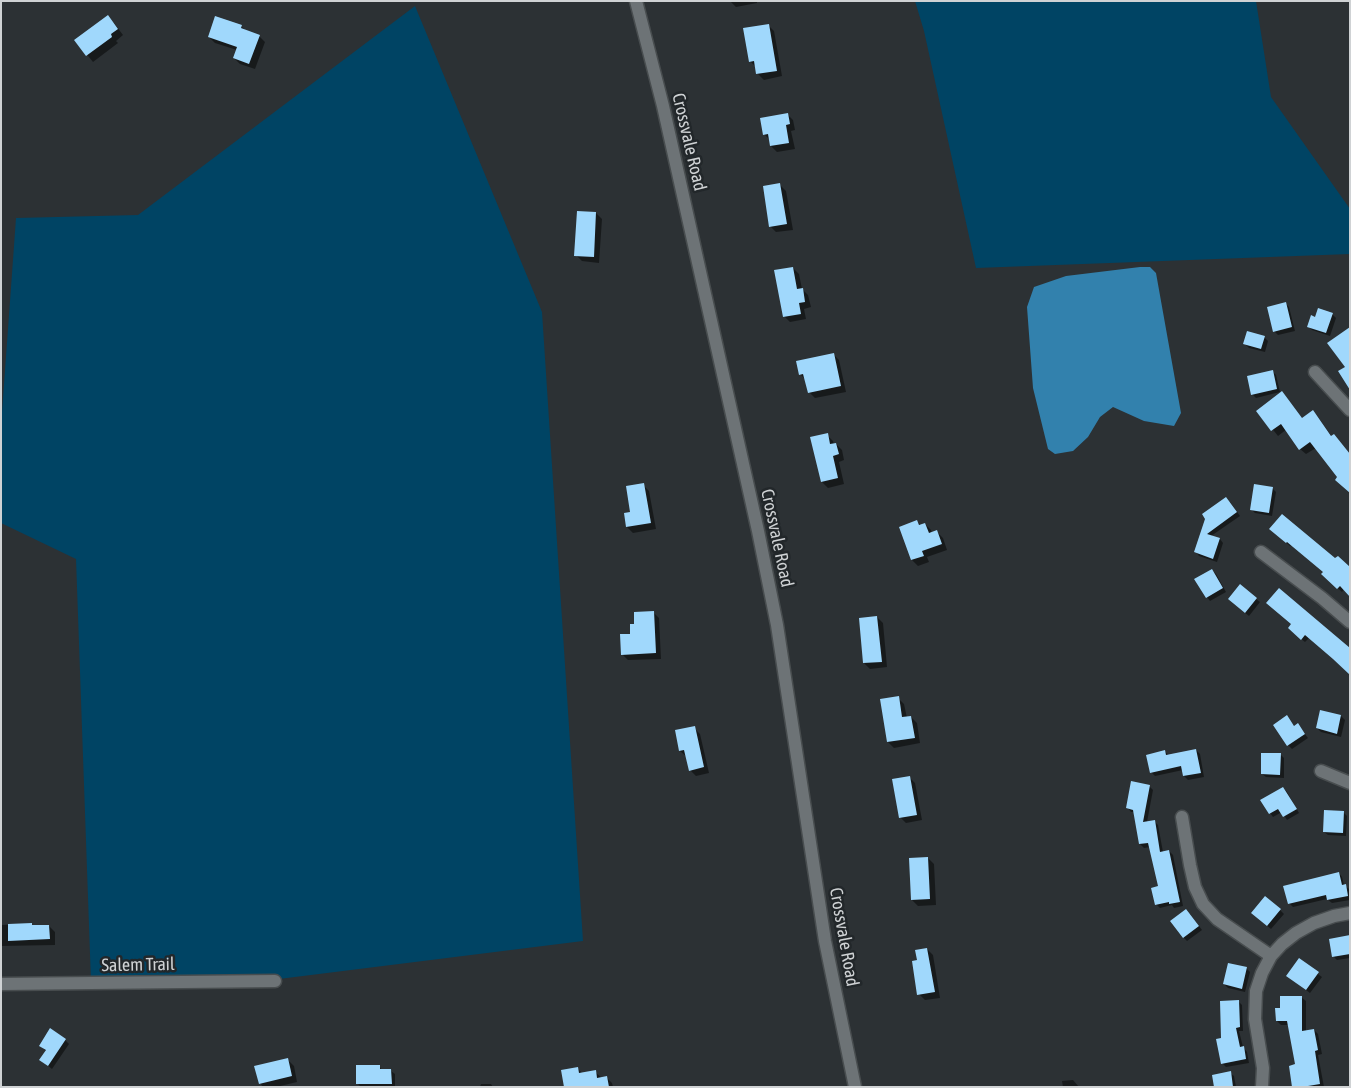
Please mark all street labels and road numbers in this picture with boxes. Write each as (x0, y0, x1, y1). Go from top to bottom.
street label: Crossvale Road (667, 91, 711, 193)
street label: Crossvale Road (756, 487, 798, 589)
street label: Crossvale Road (825, 886, 863, 988)
street label: Salem Trail (101, 954, 175, 976)

